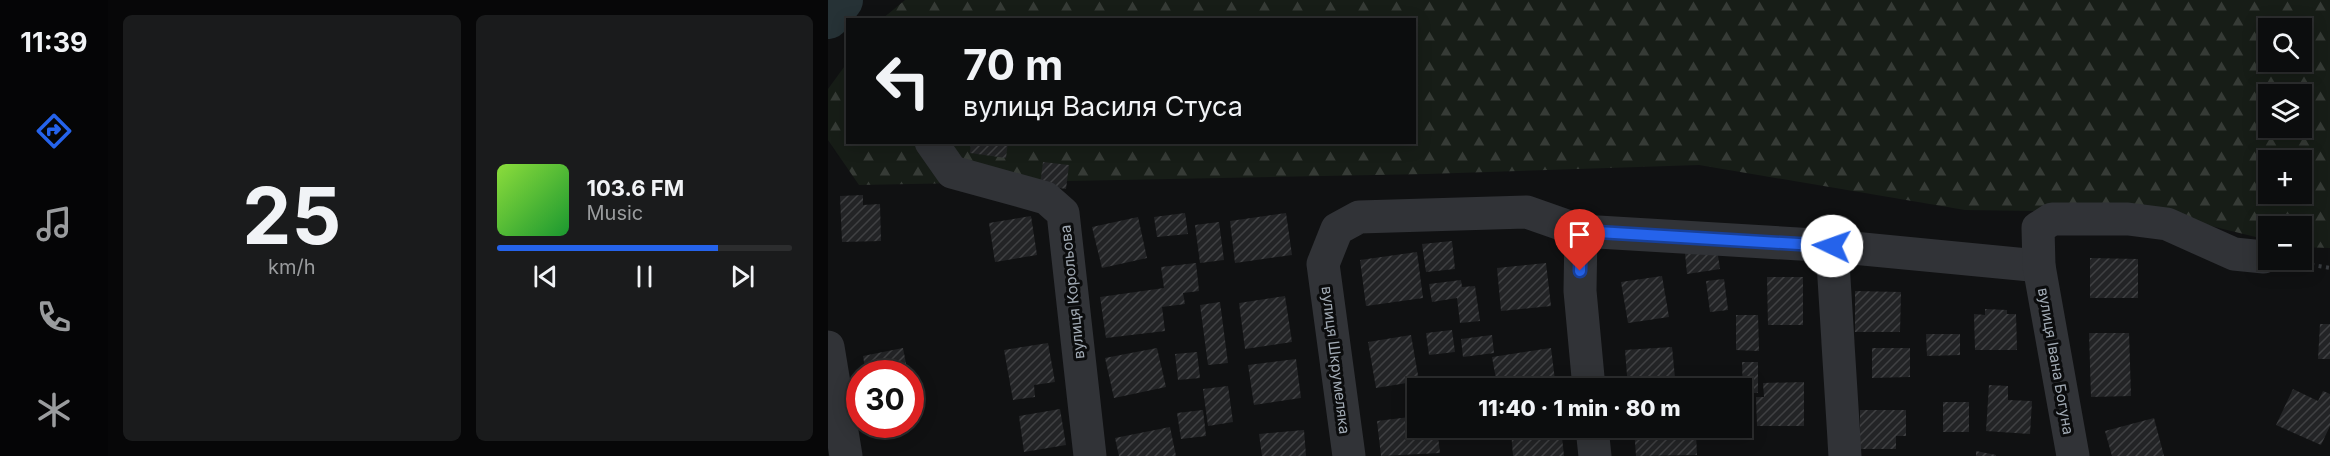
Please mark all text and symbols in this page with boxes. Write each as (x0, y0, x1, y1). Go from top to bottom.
map controls (2258, 18, 2312, 270)
button: search (2258, 18, 2312, 72)
text: 11:39 (20, 26, 88, 59)
text: 70 m (963, 39, 1063, 90)
icon: left (864, 42, 942, 120)
button: layers (2258, 84, 2312, 138)
text: вулиця Василя Стуса (963, 90, 1243, 123)
icon: directions (33, 110, 75, 152)
button: + (2258, 150, 2312, 204)
text: 25 (242, 168, 341, 263)
text: 103.6 FM (587, 175, 684, 201)
text: Music (587, 201, 643, 225)
icon: music (33, 203, 75, 245)
pin (1554, 209, 1605, 271)
position arrow (1800, 214, 1864, 278)
button: − (2258, 216, 2312, 270)
icon: arrive (1563, 218, 1596, 251)
street label: вулиця Корольова (1056, 224, 1088, 360)
text: km/h (268, 255, 316, 279)
icon: previous (529, 260, 562, 293)
icon: pause (628, 260, 661, 293)
icon: next (726, 260, 759, 293)
street label: вулиця Шкрумеляка (1318, 285, 1354, 435)
street label: вулиця Івана Богуна (2034, 286, 2078, 436)
icon: phone (33, 296, 75, 338)
speed limit sign: 30 (846, 360, 924, 438)
icon: climate (33, 389, 75, 431)
text: 11:40 · 1 min · 80 m (1478, 395, 1681, 421)

